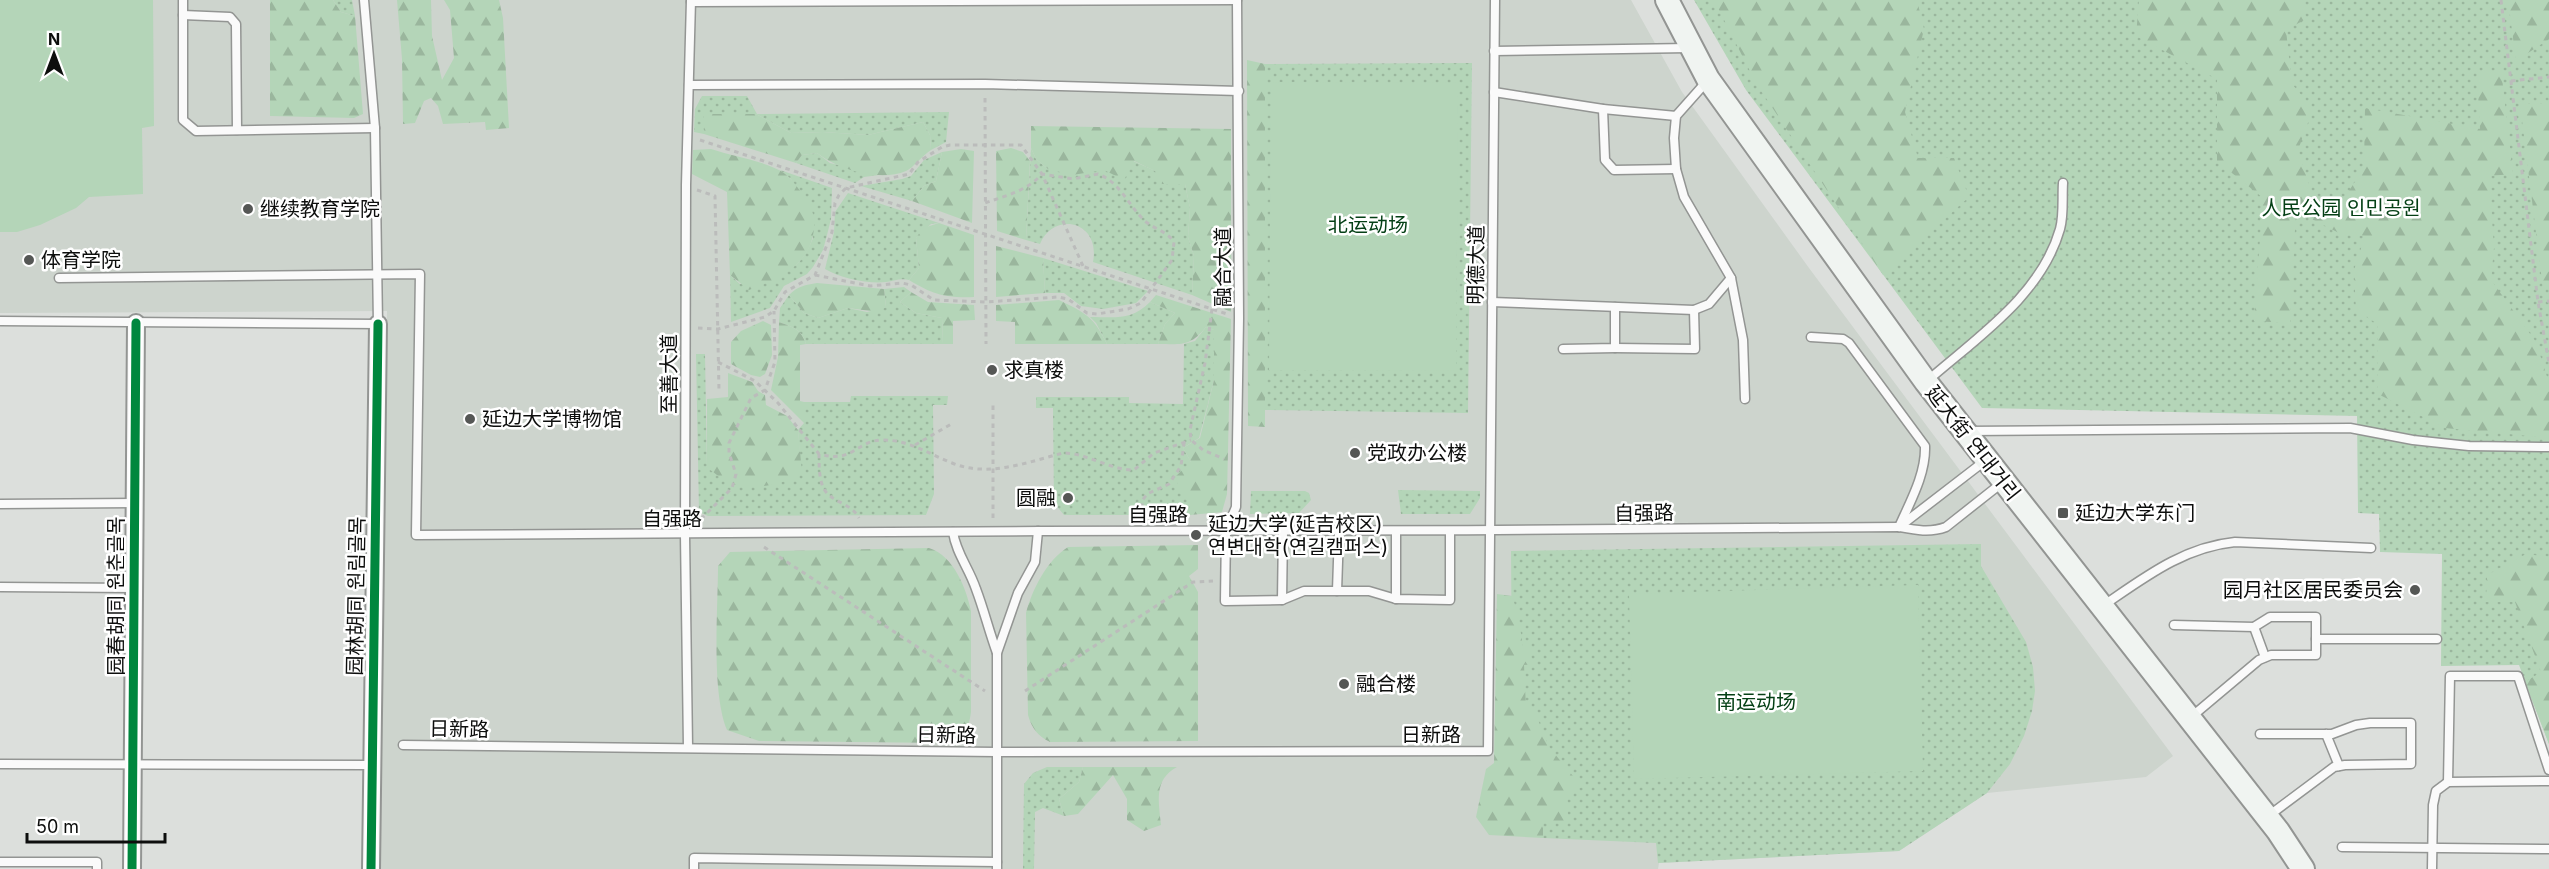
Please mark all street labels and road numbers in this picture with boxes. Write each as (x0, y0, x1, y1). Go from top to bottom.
street label: 明德大道 (1463, 225, 1489, 305)
street label: 融合大道 (1211, 227, 1235, 307)
street label: 至善大道 (657, 334, 681, 414)
street label: 延大街 연대거리 (1921, 381, 2025, 505)
street label: 自强路 (1614, 500, 1674, 526)
street label: 自强路 (1128, 503, 1188, 527)
street label: 自强路 (642, 507, 702, 531)
street label: 园春胡同 원춘골목 (104, 516, 128, 676)
street label: 园林胡同 원림골목 (343, 516, 369, 676)
street label: 日新路 (429, 716, 489, 742)
street label: 日新路 (916, 722, 976, 748)
street label: 日新路 (1401, 723, 1461, 747)

